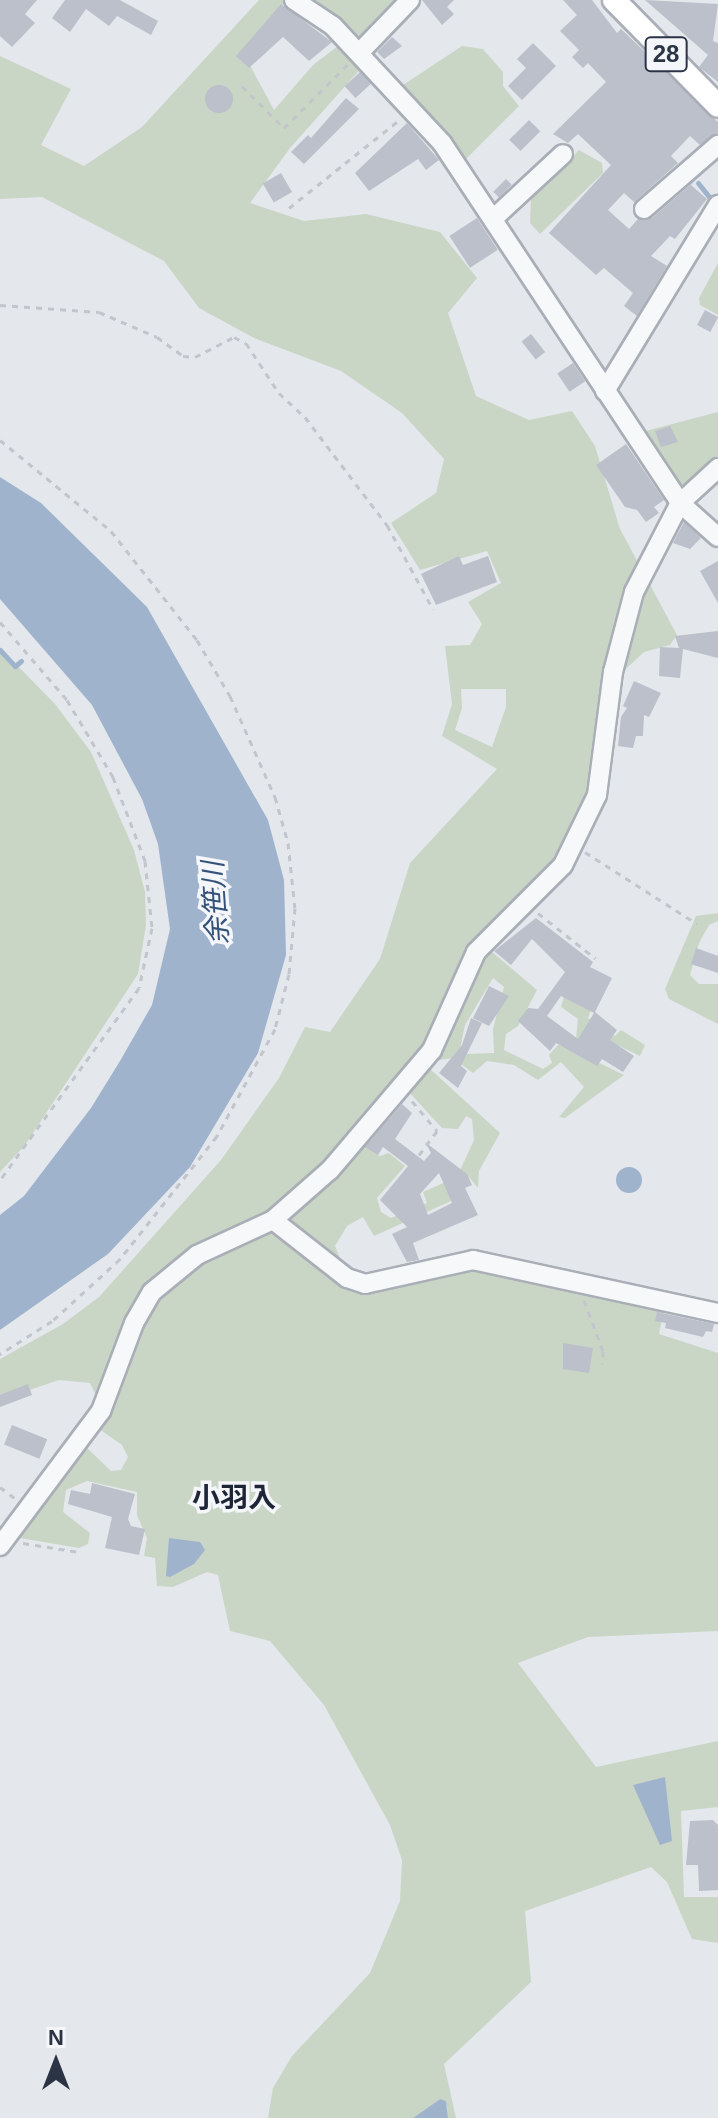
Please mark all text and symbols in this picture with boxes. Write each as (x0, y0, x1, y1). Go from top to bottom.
road number: 28 (644, 34, 688, 74)
water label: 余笹川 (196, 860, 236, 946)
district label: 小羽入 (192, 1481, 276, 1515)
north arrow (16, 2022, 96, 2102)
text: N (48, 2025, 64, 2050)

